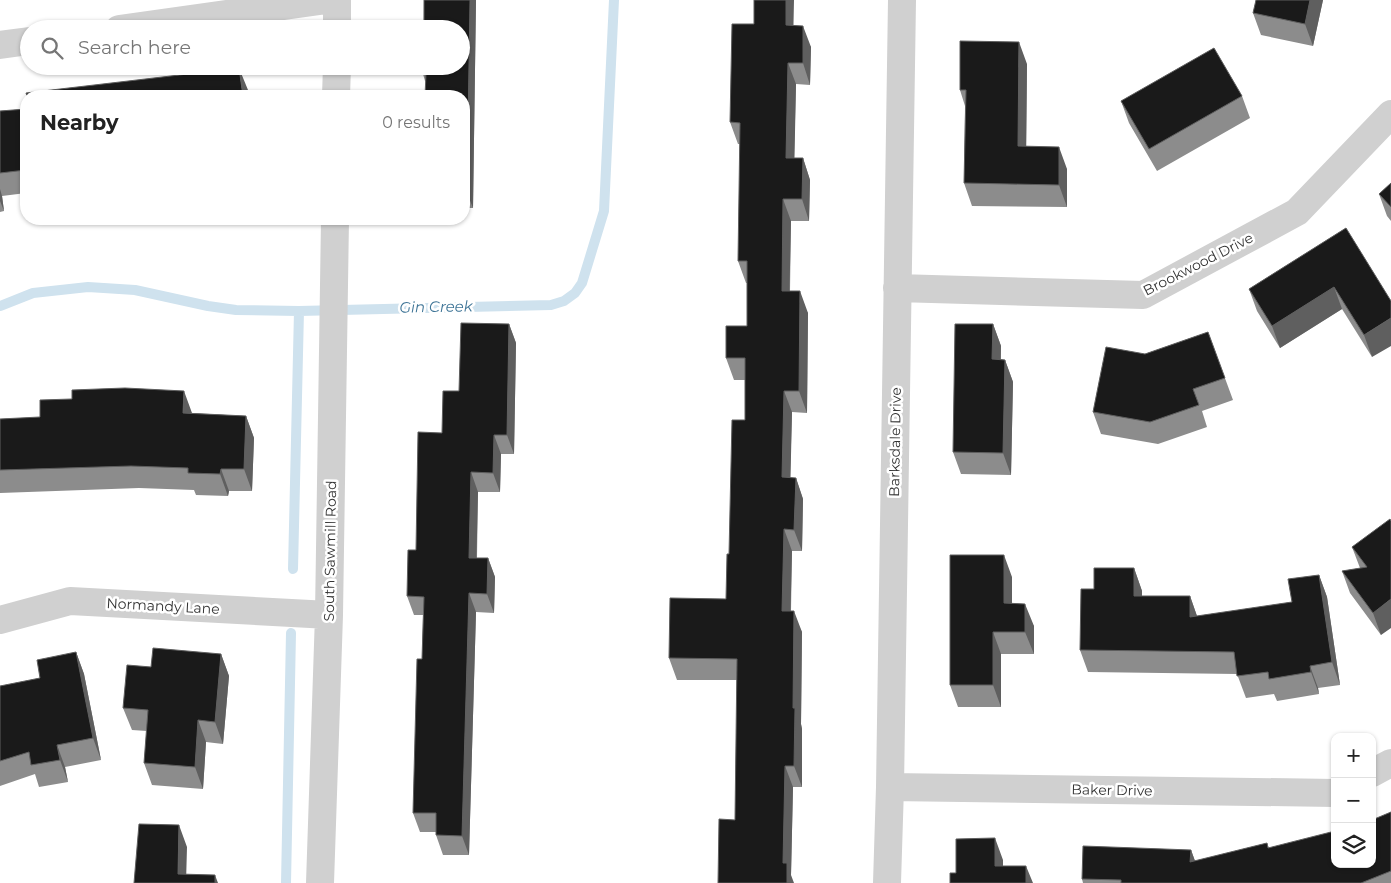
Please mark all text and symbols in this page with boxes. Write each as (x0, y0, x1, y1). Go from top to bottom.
search box (20, 20, 470, 75)
icon: search (38, 34, 66, 62)
text: Search here (78, 36, 191, 59)
text: Nearby (40, 110, 119, 135)
text: 0 results (382, 113, 450, 132)
street label: Brookwood Drive (1140, 229, 1256, 299)
water label: Gin Creek (399, 296, 474, 317)
street label: Barksdale Drive (885, 387, 905, 497)
street label: South Sawmill Road (320, 480, 340, 622)
street label: Normandy Lane (106, 594, 220, 618)
map controls (1331, 733, 1376, 868)
button: + (1331, 733, 1376, 778)
button: − (1331, 778, 1376, 823)
street label: Baker Drive (1071, 780, 1153, 800)
button: layers (1331, 823, 1376, 868)

